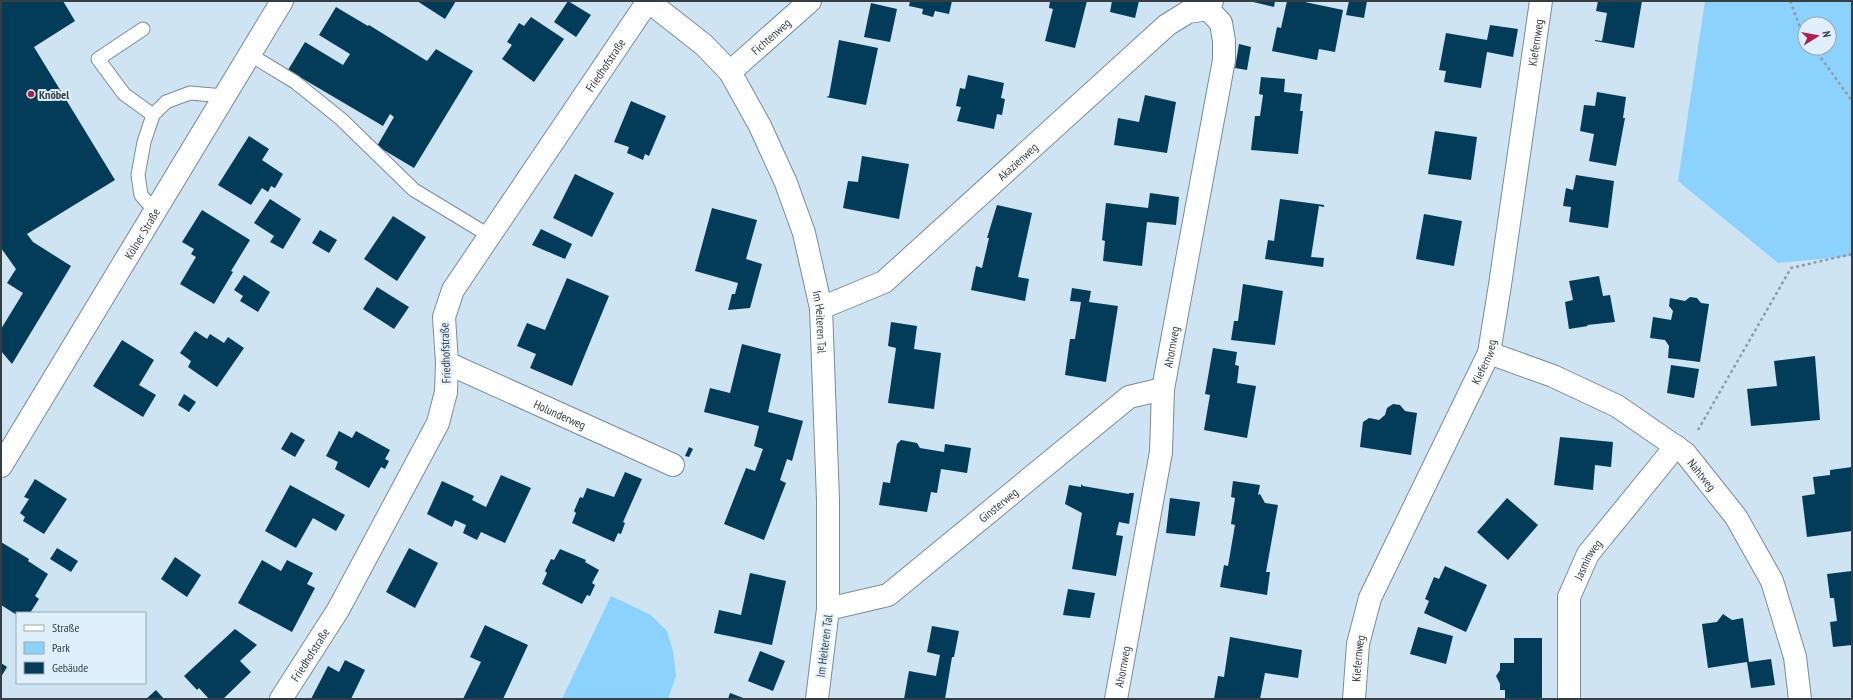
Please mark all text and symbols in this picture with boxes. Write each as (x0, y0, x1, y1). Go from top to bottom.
street label: Fichtenweg (748, 15, 793, 58)
north arrow (1797, 16, 1837, 56)
street label: Kiefernweg (1524, 18, 1546, 67)
text: N (1819, 30, 1834, 38)
street label: Friedhofstraße (582, 35, 628, 94)
place label: Knöbel (39, 87, 69, 102)
marker: Knöbel (26, 89, 36, 99)
street label: Akazienweg (994, 139, 1040, 183)
street label: Kölner Straße (121, 205, 163, 261)
street label: Im Heiteren Tal (810, 289, 830, 354)
street label: Friedhofstraße (436, 322, 454, 384)
street label: Ahornweg (1160, 325, 1182, 369)
street label: Kiefernweg (1468, 338, 1499, 387)
street label: Holunderweg (532, 396, 588, 432)
street label: Nahtweg (1685, 456, 1720, 494)
street label: Ginsterweg (975, 484, 1021, 525)
street label: Jasminweg (1570, 536, 1605, 583)
legend (16, 612, 146, 684)
street label: Im Heiteren Tal (813, 614, 835, 678)
text: Straße (52, 620, 79, 635)
street label: Friedhofstraße (287, 625, 332, 684)
street label: Kiefernweg (1348, 633, 1368, 682)
text: Park (52, 640, 70, 655)
street label: Ahornweg (1111, 645, 1133, 688)
text: Gebäude (52, 660, 88, 675)

